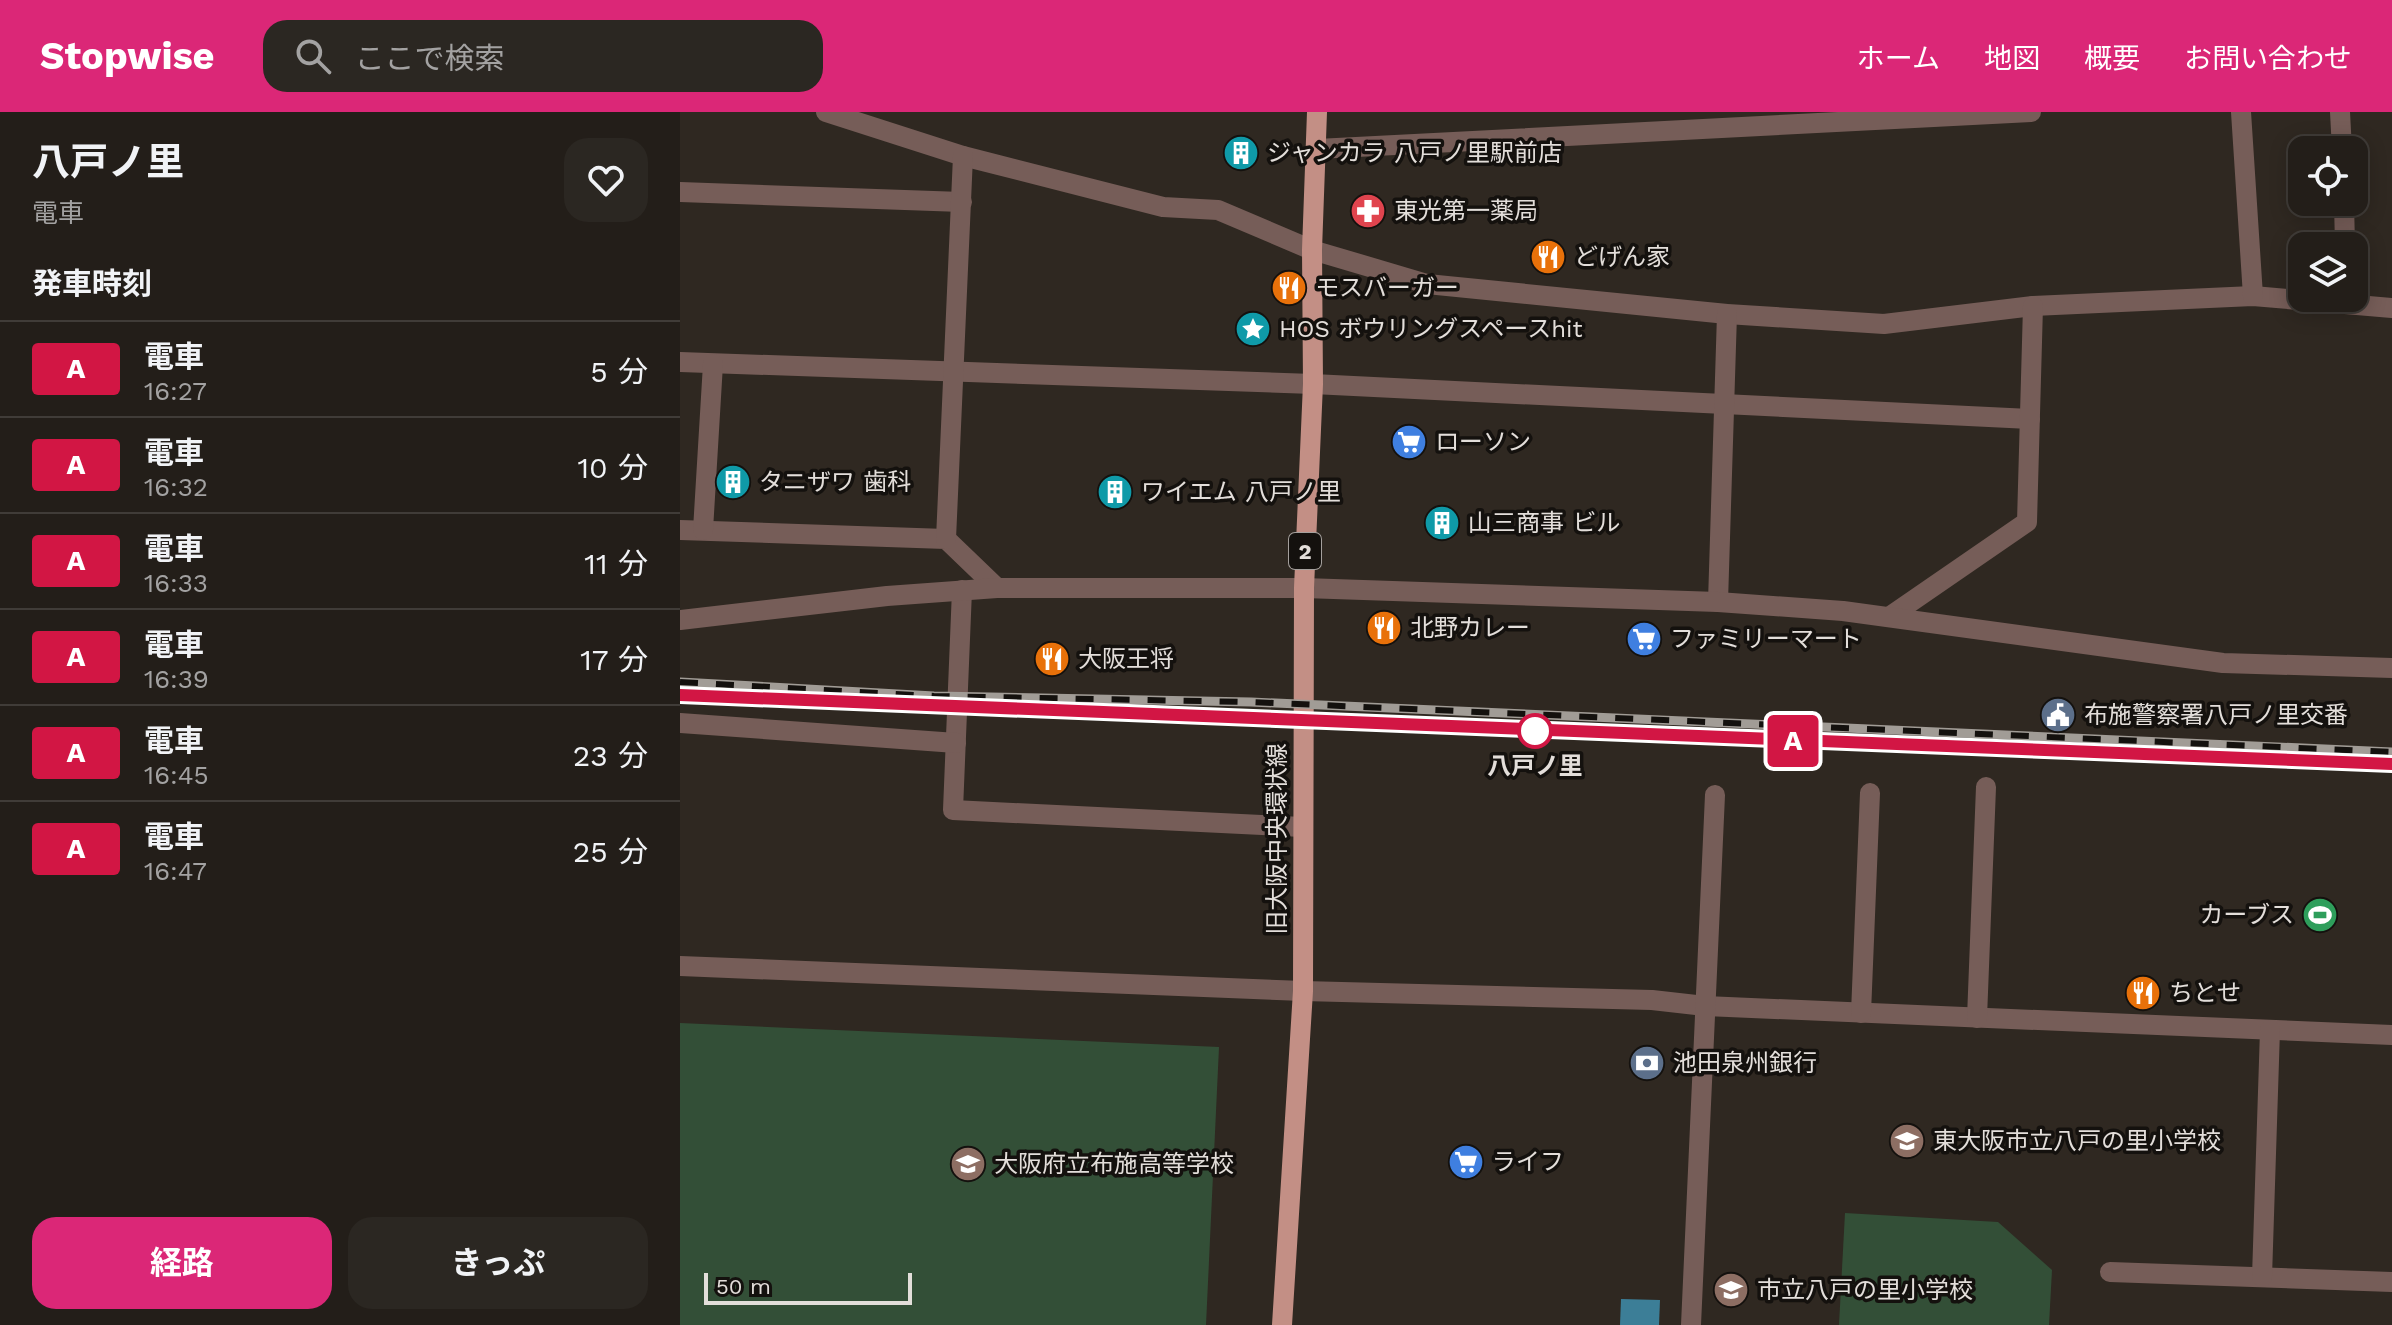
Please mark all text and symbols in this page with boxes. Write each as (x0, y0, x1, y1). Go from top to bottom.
search box (263, 20, 823, 92)
text: Stopwise (40, 34, 215, 78)
icon: search (291, 34, 335, 78)
text: ここで検索 (355, 41, 505, 76)
text: ホーム (1857, 42, 1940, 75)
text: 地図 (1984, 42, 2040, 75)
text: 概要 (2084, 42, 2140, 75)
text: お問い合わせ (2184, 42, 2352, 75)
building icon: ジャンカラ 八戸ノ里駅前店 (1222, 134, 1260, 172)
map controls (2288, 136, 2368, 312)
button: locate (2288, 136, 2368, 216)
button: heart (564, 138, 648, 222)
place label: ジャンカラ 八戸ノ里駅前店 (1267, 139, 1562, 167)
text: 八戸ノ里 (32, 140, 184, 184)
pharmacy icon: 東光第一薬局 (1349, 192, 1387, 230)
place label: 東光第一薬局 (1394, 197, 1538, 225)
text: 電車 (32, 198, 84, 228)
button: layers (2288, 232, 2368, 312)
restaurant icon: どげん家 (1529, 238, 1567, 276)
place label: どげん家 (1574, 243, 1670, 271)
text: 発車時刻 (32, 266, 152, 301)
restaurant icon: モスバーガー (1270, 269, 1308, 307)
place label: モスバーガー (1315, 274, 1459, 302)
place icon: HOS ボウリングスペースhit (1234, 310, 1272, 348)
place label: HOS ボウリングスペースhit (1279, 315, 1583, 343)
text: 電車 (144, 339, 204, 374)
text: A (67, 352, 85, 385)
text: 5 分 (590, 354, 648, 389)
text: 16:27 (144, 376, 207, 406)
supermarket icon: ローソン (1390, 423, 1428, 461)
place label: ローソン (1435, 428, 1531, 456)
text: 電車 (144, 435, 204, 470)
text: A (67, 448, 85, 481)
text: 10 分 (577, 450, 648, 485)
building icon: タニザワ 歯科 (714, 463, 752, 501)
place label: タニザワ 歯科 (759, 468, 911, 496)
text: 16:32 (144, 472, 208, 502)
building icon: ワイエム 八戸ノ里 (1096, 473, 1134, 511)
place label: ワイエム 八戸ノ里 (1141, 478, 1341, 506)
building icon: 山三商事 ビル (1423, 504, 1461, 542)
place label: 山三商事 ビル (1468, 509, 1620, 537)
text: 電車 (144, 531, 204, 566)
road number: 2 (1289, 533, 1321, 569)
text: A (67, 544, 85, 577)
text: 11 分 (584, 546, 648, 581)
text: 16:33 (144, 568, 208, 598)
restaurant icon: 北野カレー (1365, 609, 1403, 647)
place label: 北野カレー (1410, 614, 1530, 642)
supermarket icon: ファミリーマート (1625, 620, 1663, 658)
place label: ファミリーマート (1670, 625, 1862, 653)
text: 電車 (144, 627, 204, 662)
text: A (67, 640, 85, 673)
restaurant icon: 大阪王将 (1033, 640, 1071, 678)
text: 17 分 (580, 642, 648, 677)
place label: 大阪王将 (1078, 645, 1174, 673)
text: 16:39 (144, 664, 209, 694)
public building icon: 布施警察署八戸ノ里交番 (2039, 696, 2077, 734)
place label: 布施警察署八戸ノ里交番 (2084, 701, 2348, 729)
marker: 八戸ノ里 (1518, 714, 1552, 748)
line badge: A (1767, 715, 1819, 767)
text: 電車 (144, 723, 204, 758)
text: A (1784, 724, 1802, 757)
text: A (67, 736, 85, 769)
text: 23 分 (573, 738, 648, 773)
street label: 旧大阪中央環状線 (1263, 743, 1291, 935)
place label: 八戸ノ里 (1487, 752, 1583, 780)
text: 16:45 (144, 760, 209, 790)
text: 電車 (144, 819, 204, 854)
text: A (67, 832, 85, 865)
text: 25 分 (573, 834, 648, 869)
text: 16:47 (144, 856, 207, 886)
sports icon: カーブス (2301, 896, 2339, 934)
place label: カーブス (2199, 901, 2294, 929)
restaurant icon: ちとせ (2124, 974, 2162, 1012)
place label: ちとせ (2169, 979, 2241, 1007)
bank icon: 池田泉州銀行 (1628, 1044, 1666, 1082)
place label: 池田泉州銀行 (1673, 1049, 1817, 1077)
school or university icon: 東大阪市立八戸の里小学校 (1888, 1122, 1926, 1160)
place label: 東大阪市立八戸の里小学校 (1933, 1127, 2221, 1155)
supermarket icon: ライフ (1447, 1143, 1485, 1181)
school or university icon: 大阪府立布施高等学校 (949, 1145, 987, 1183)
place label: ライフ (1492, 1148, 1564, 1176)
place label: 大阪府立布施高等学校 (994, 1150, 1234, 1178)
button: 経路 (32, 1217, 332, 1309)
button: きっぷ (348, 1217, 648, 1309)
scale bar (704, 1269, 912, 1305)
school or university icon: 市立八戸の里小学校 (1712, 1271, 1750, 1309)
text: 50 m (716, 1274, 771, 1299)
place label: 市立八戸の里小学校 (1757, 1276, 1973, 1304)

